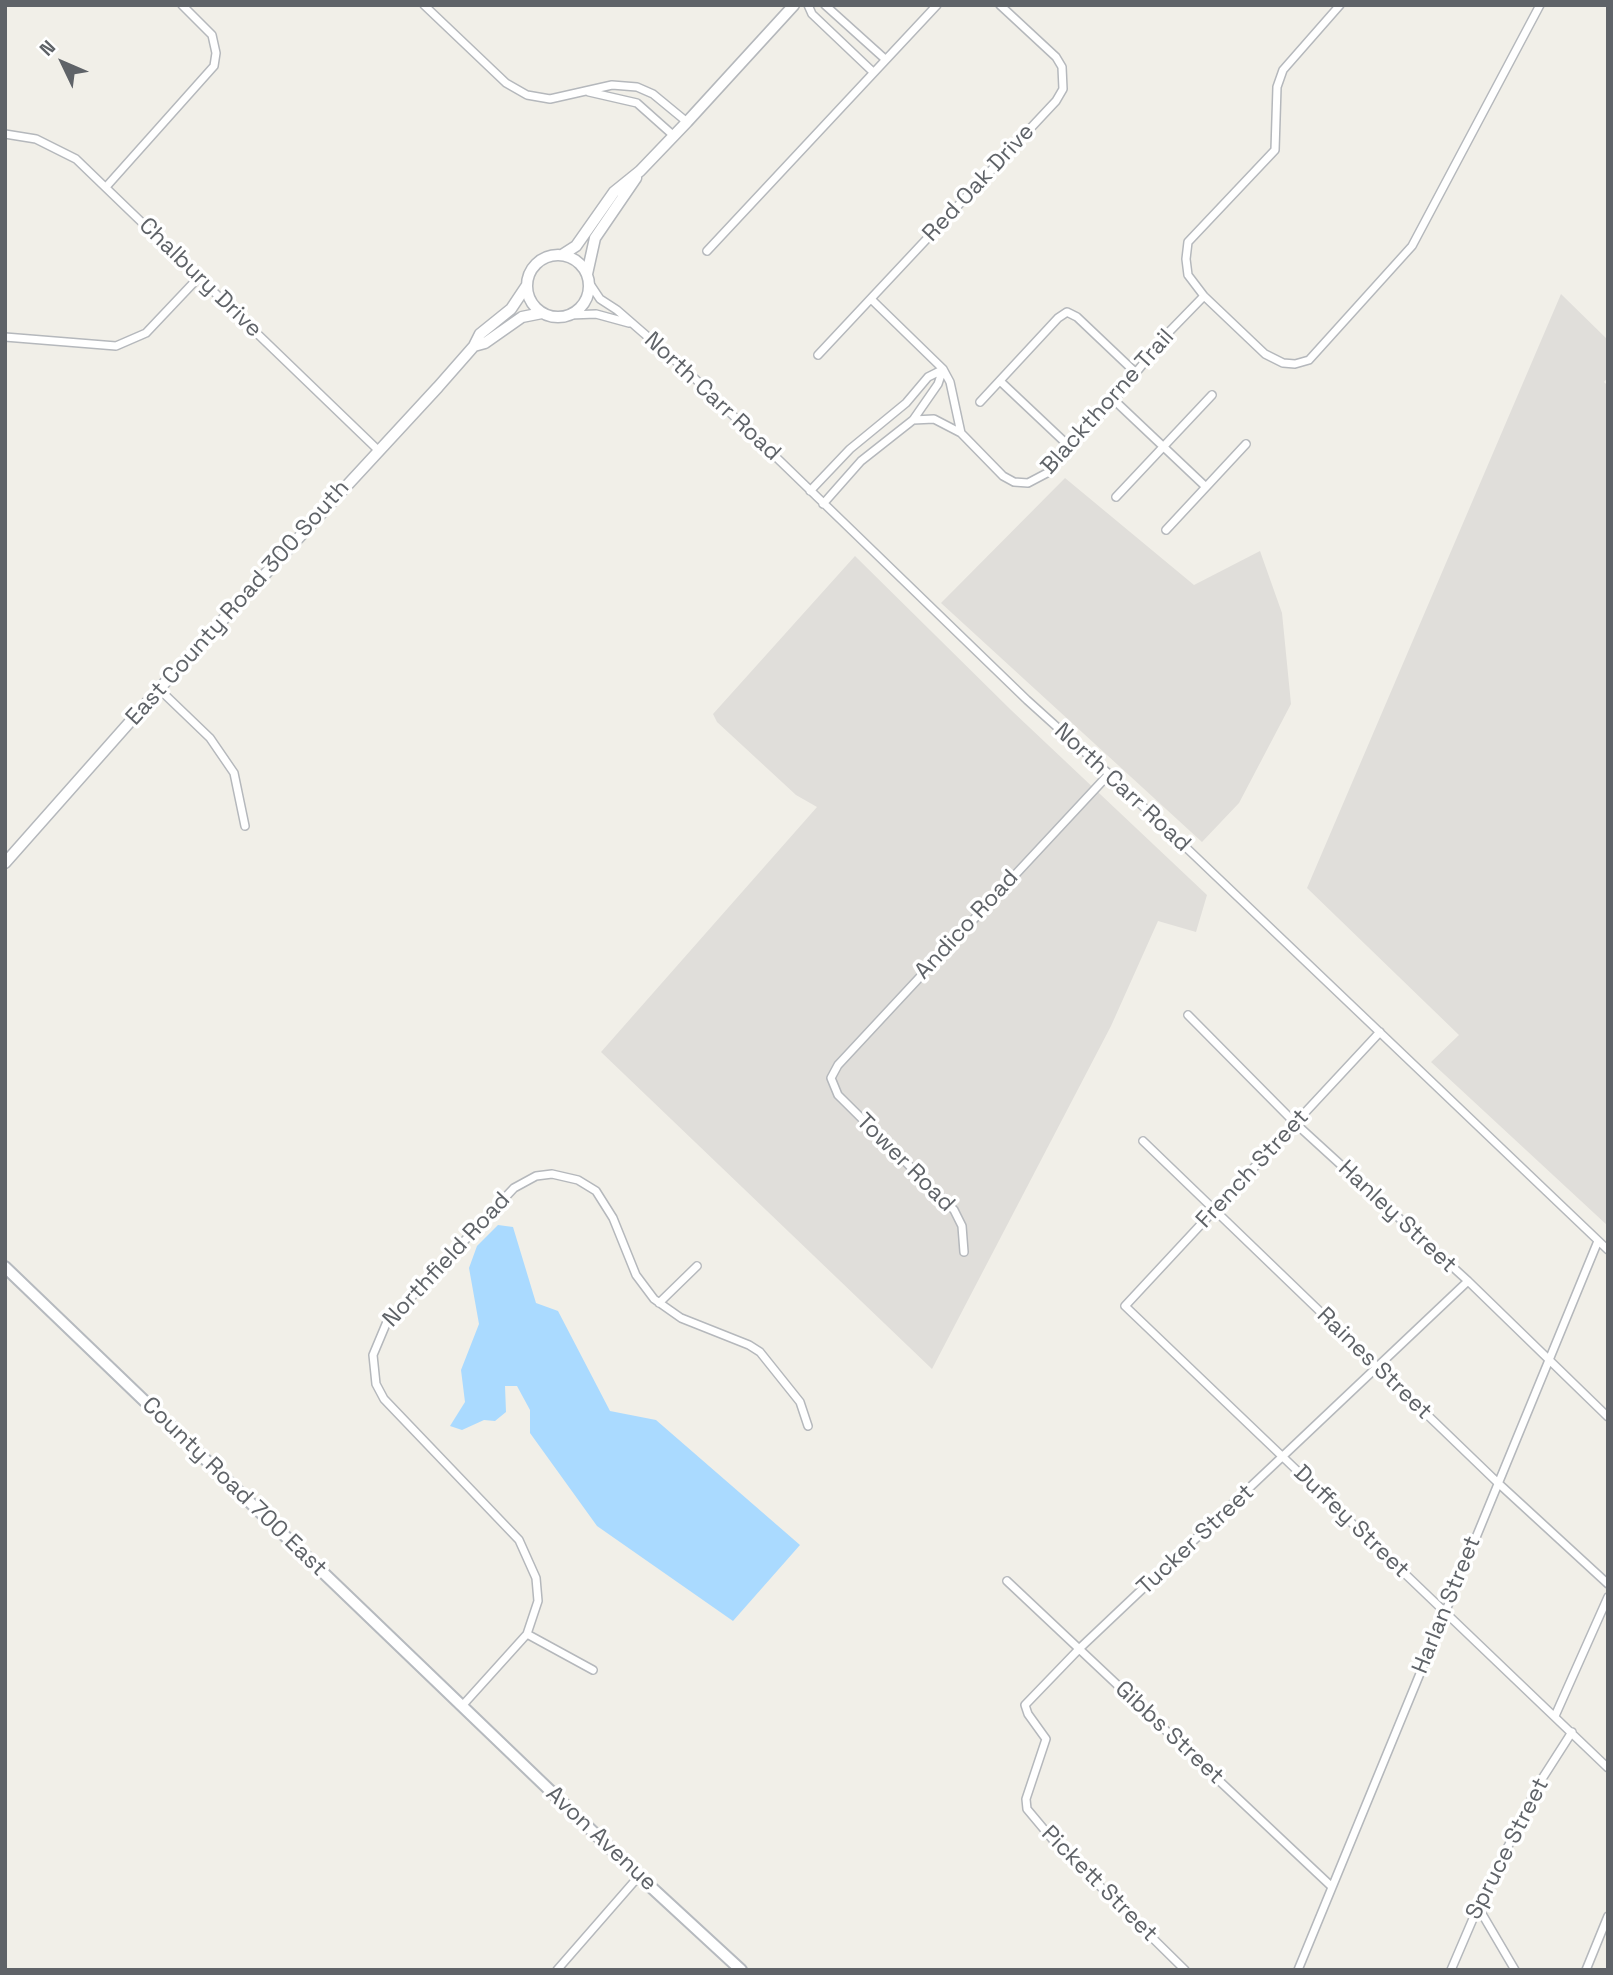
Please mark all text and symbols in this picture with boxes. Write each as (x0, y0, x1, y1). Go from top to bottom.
north arrow (28, 28, 98, 98)
text: N (34, 35, 61, 61)
street label: Red Oak Drive (917, 118, 1041, 248)
street label: Chalbury Drive (133, 212, 267, 344)
street label: Blackthorne Trail (1036, 324, 1180, 480)
street label: North Carr Road (638, 327, 786, 467)
street label: East County Road 300 South (120, 475, 356, 731)
street label: North Carr Road (1048, 718, 1196, 858)
street label: Andico Road (909, 865, 1025, 985)
street label: French Street (1191, 1104, 1315, 1234)
street label: Tower Road (850, 1108, 960, 1218)
street label: Hanley Street (1332, 1155, 1462, 1279)
street label: Northfield Road (378, 1187, 516, 1333)
street label: Raines Street (1311, 1302, 1437, 1426)
street label: County Road 700 East (136, 1391, 332, 1583)
street label: Duffey Street (1287, 1460, 1415, 1584)
street label: Tucker Street (1132, 1479, 1260, 1601)
street label: Harlan Street (1407, 1532, 1487, 1678)
street label: Gibbs Street (1109, 1676, 1229, 1790)
street label: Spruce Street (1460, 1774, 1556, 1924)
street label: Avon Avenue (540, 1781, 662, 1897)
street label: Pickett Street (1035, 1820, 1163, 1948)

